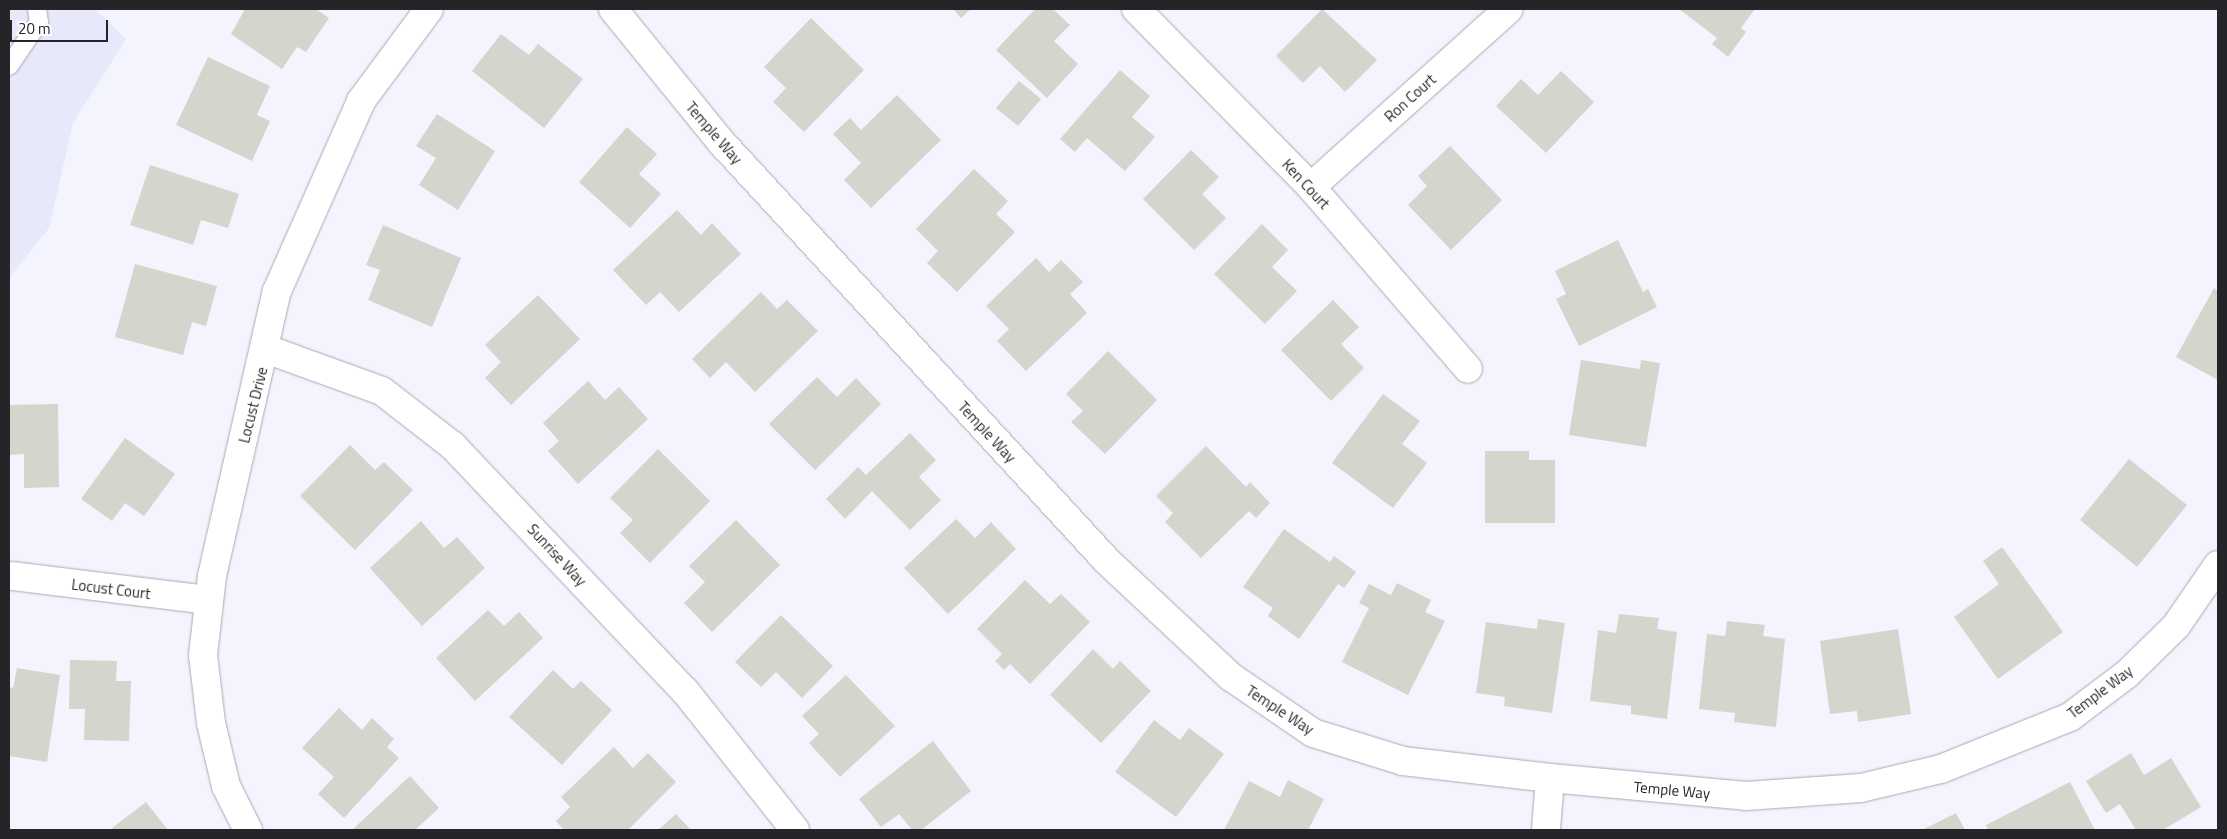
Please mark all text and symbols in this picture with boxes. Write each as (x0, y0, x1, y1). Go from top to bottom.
scale bar (12, 10, 110, 42)
text: 20 m (18, 17, 51, 40)
street label: Ron Court (1381, 70, 1439, 126)
street label: Temple Way (682, 98, 746, 168)
street label: Ken Court (1278, 155, 1334, 213)
street label: Locust Drive (235, 365, 271, 445)
street label: Temple Way (954, 398, 1020, 466)
street label: Sunrise Way (524, 520, 590, 590)
street label: Locust Court (70, 575, 152, 603)
street label: Temple Way (2064, 662, 2136, 722)
street label: Temple Way (1243, 682, 1317, 738)
street label: Temple Way (1633, 778, 1711, 802)

